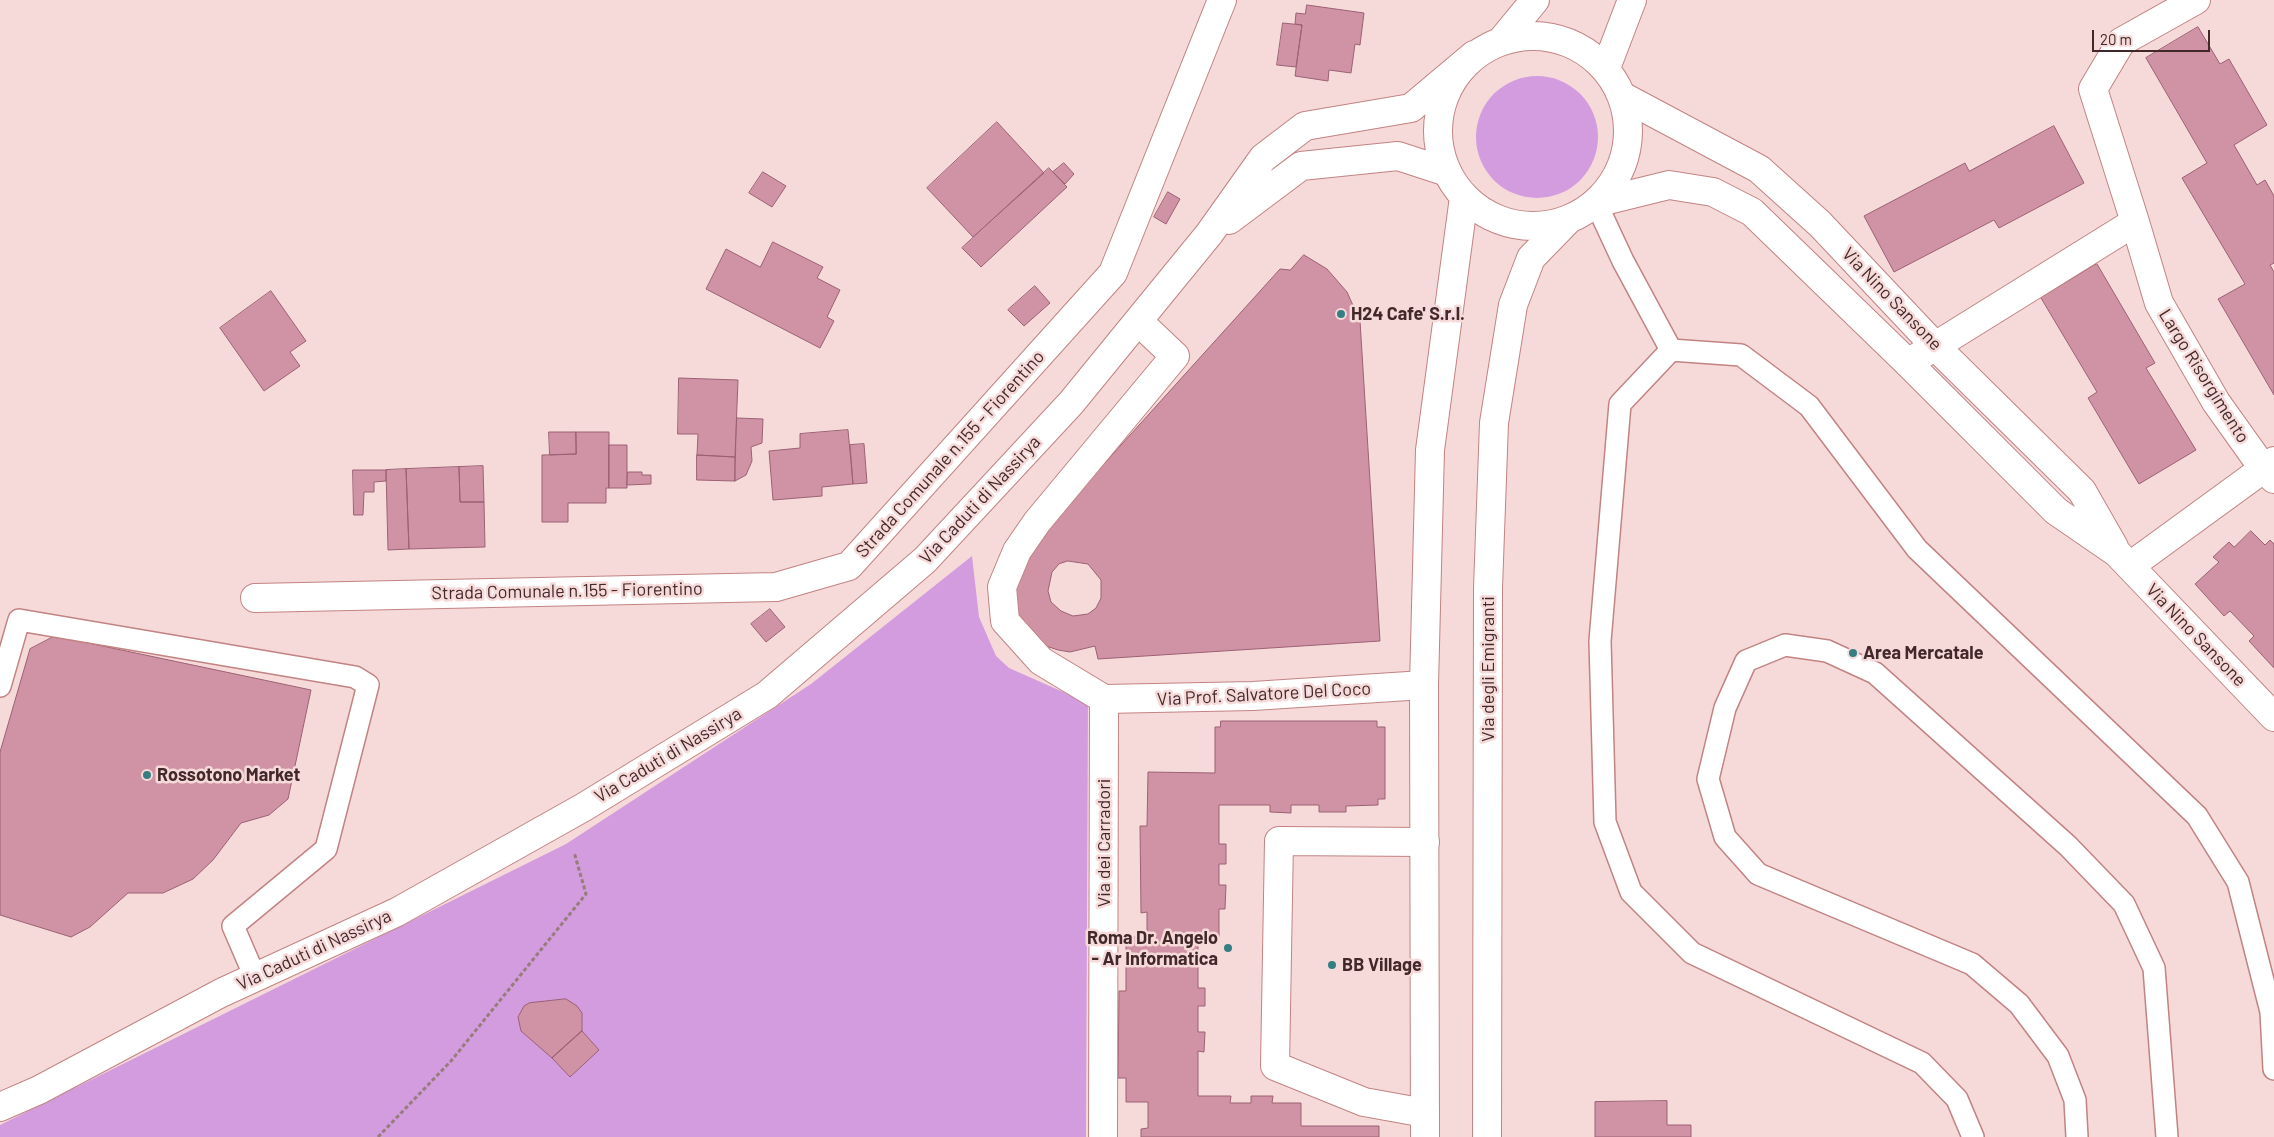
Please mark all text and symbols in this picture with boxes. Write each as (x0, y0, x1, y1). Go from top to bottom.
scale bar (2094, 20, 2212, 52)
text: 20 m (2100, 30, 2132, 48)
street label: Via Nino Sansone (1837, 243, 1947, 355)
place label: H24 Cafe' S.r.l. (1351, 303, 1465, 325)
street label: Largo Risorgimento (2154, 305, 2254, 447)
marker: H24 Cafe' S.r.l. (1335, 308, 1347, 320)
street label: Strada Comunale n.155 - Fiorentino (851, 346, 1049, 562)
street label: Via Caduti di Nassirya (915, 431, 1045, 569)
street label: Strada Comunale n.155 - Fiorentino (431, 578, 703, 604)
street label: Via Nino Sansone (2141, 579, 2251, 691)
street label: Via degli Emigranti (1477, 596, 1499, 742)
place label: Area Mercatale (1863, 642, 1983, 664)
marker: Area Mercatale (1847, 647, 1859, 659)
street label: Via Prof. Salvatore Del Coco (1156, 678, 1372, 710)
street label: Via Caduti di Nassirya (591, 703, 745, 807)
place label: Rossotono Market (157, 764, 300, 786)
marker: Rossotono Market (141, 769, 153, 781)
street label: Via dei Carradori (1093, 779, 1115, 907)
street label: Via Caduti di Nassirya (233, 905, 395, 995)
place label: Roma Dr. Angelo - Ar Informatica (1087, 927, 1218, 970)
marker: Roma Dr. Angelo - Ar Informatica (1222, 942, 1234, 954)
place label: BB Village (1342, 954, 1422, 976)
marker: BB Village (1326, 959, 1338, 971)

